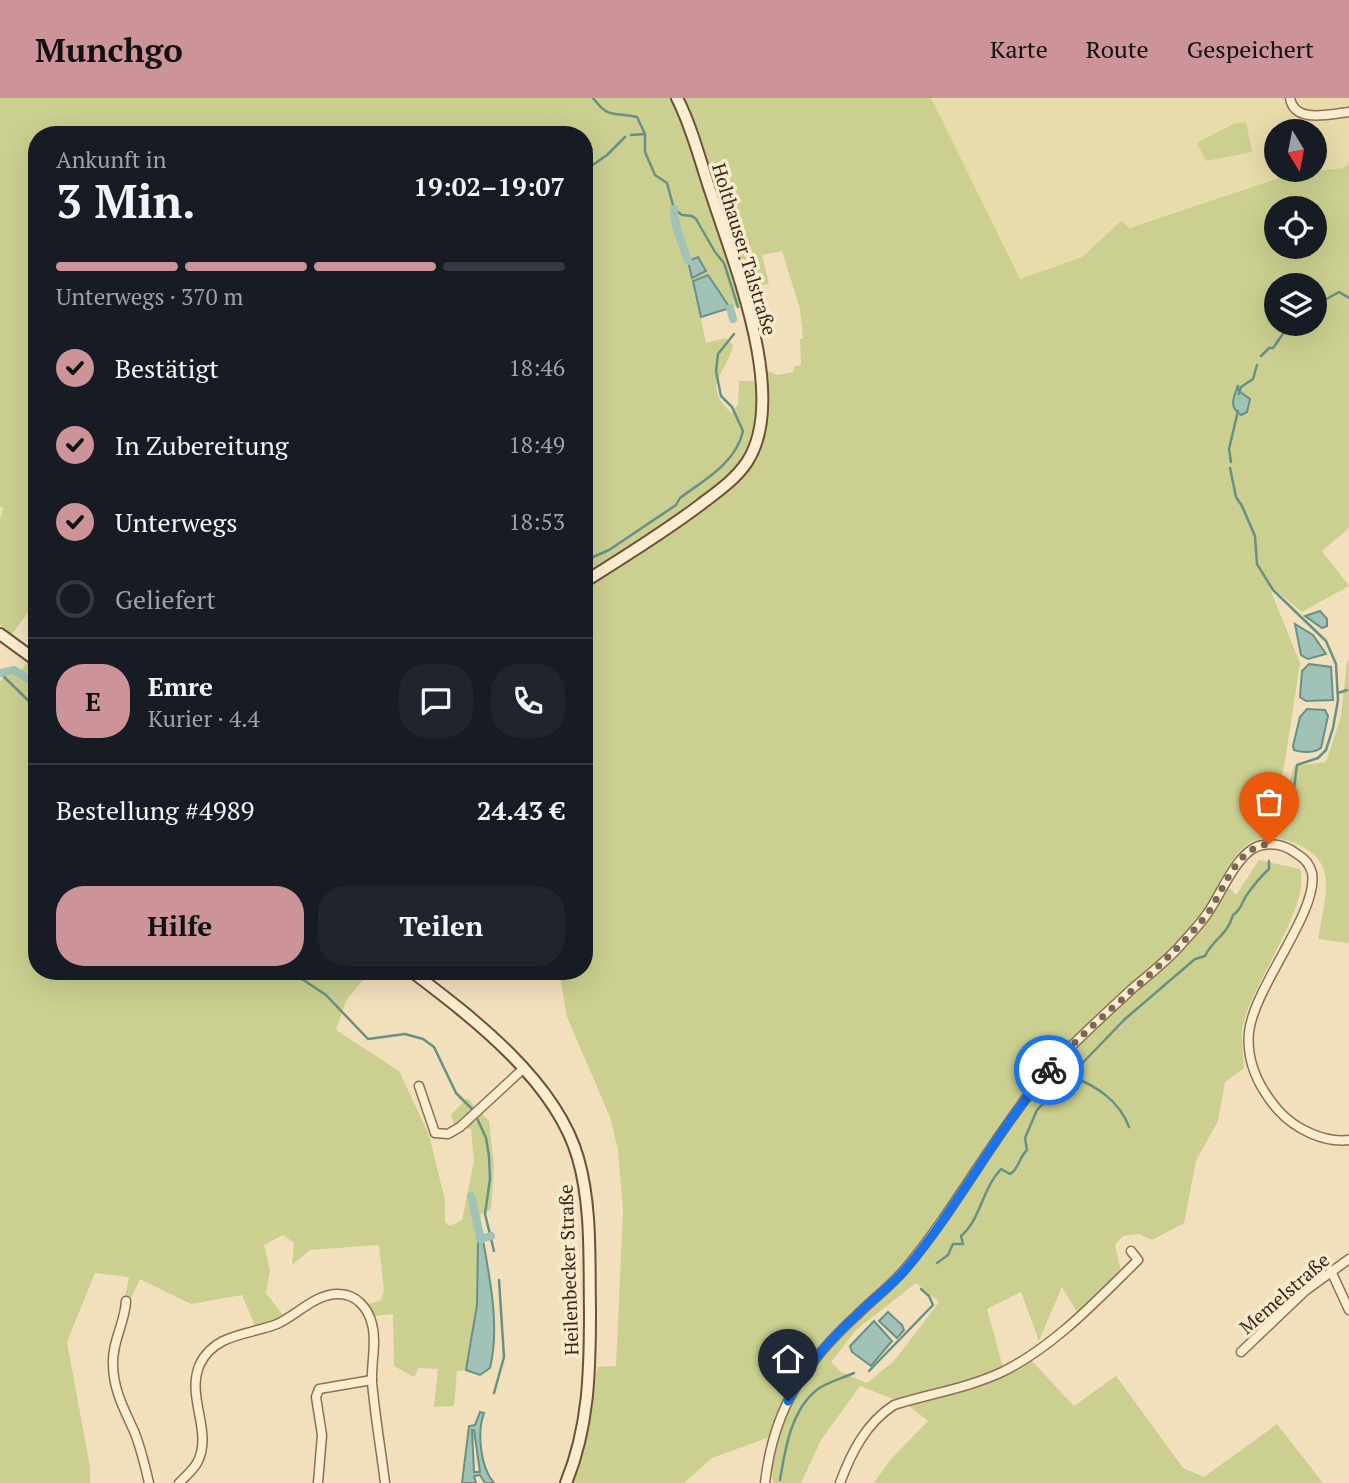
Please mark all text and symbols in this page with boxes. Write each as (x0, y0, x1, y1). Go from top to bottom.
text: Munchgo (35, 28, 183, 71)
text: Karte (990, 33, 1048, 65)
text: Route (1086, 33, 1149, 65)
text: Gespeichert (1187, 33, 1314, 65)
north arrow (1264, 119, 1326, 182)
map controls (1264, 119, 1327, 336)
text: Ankunft in (56, 144, 166, 175)
street label: Holthauser Talstraße (707, 160, 783, 338)
text: 19:02–19:07 (413, 169, 565, 203)
text: 3 Min. (56, 170, 196, 231)
button: locate (1264, 196, 1327, 259)
button: layers (1264, 273, 1327, 336)
text: Unterwegs · 370 m (56, 281, 243, 312)
icon: check (56, 349, 94, 387)
text: Bestätigt (115, 351, 219, 385)
text: 18:46 (508, 352, 565, 383)
icon: check (56, 426, 94, 464)
text: In Zubereitung (115, 428, 289, 462)
text: 18:49 (508, 429, 565, 460)
icon: check (56, 503, 94, 541)
text: Unterwegs (115, 505, 238, 539)
text: 18:53 (508, 506, 565, 537)
text: Geliefert (115, 582, 216, 616)
button: chat (399, 664, 473, 738)
button: phone (491, 664, 565, 738)
text: Emre (148, 669, 213, 703)
text: E (85, 684, 101, 718)
text: Kurier · 4.4 (148, 703, 260, 734)
pin (1239, 772, 1299, 844)
icon: bag (1250, 783, 1288, 821)
text: Bestellung #4989 (56, 793, 254, 827)
text: 24.43 € (477, 793, 565, 827)
button: Hilfe (56, 886, 304, 966)
button: Teilen (318, 886, 565, 966)
courier (1014, 1035, 1084, 1105)
icon: bike (1030, 1051, 1068, 1089)
street label: Heilenbecker Straße (553, 1184, 583, 1356)
street label: Memelstraße (1234, 1247, 1334, 1339)
pin (758, 1329, 818, 1401)
icon: home (769, 1340, 807, 1378)

